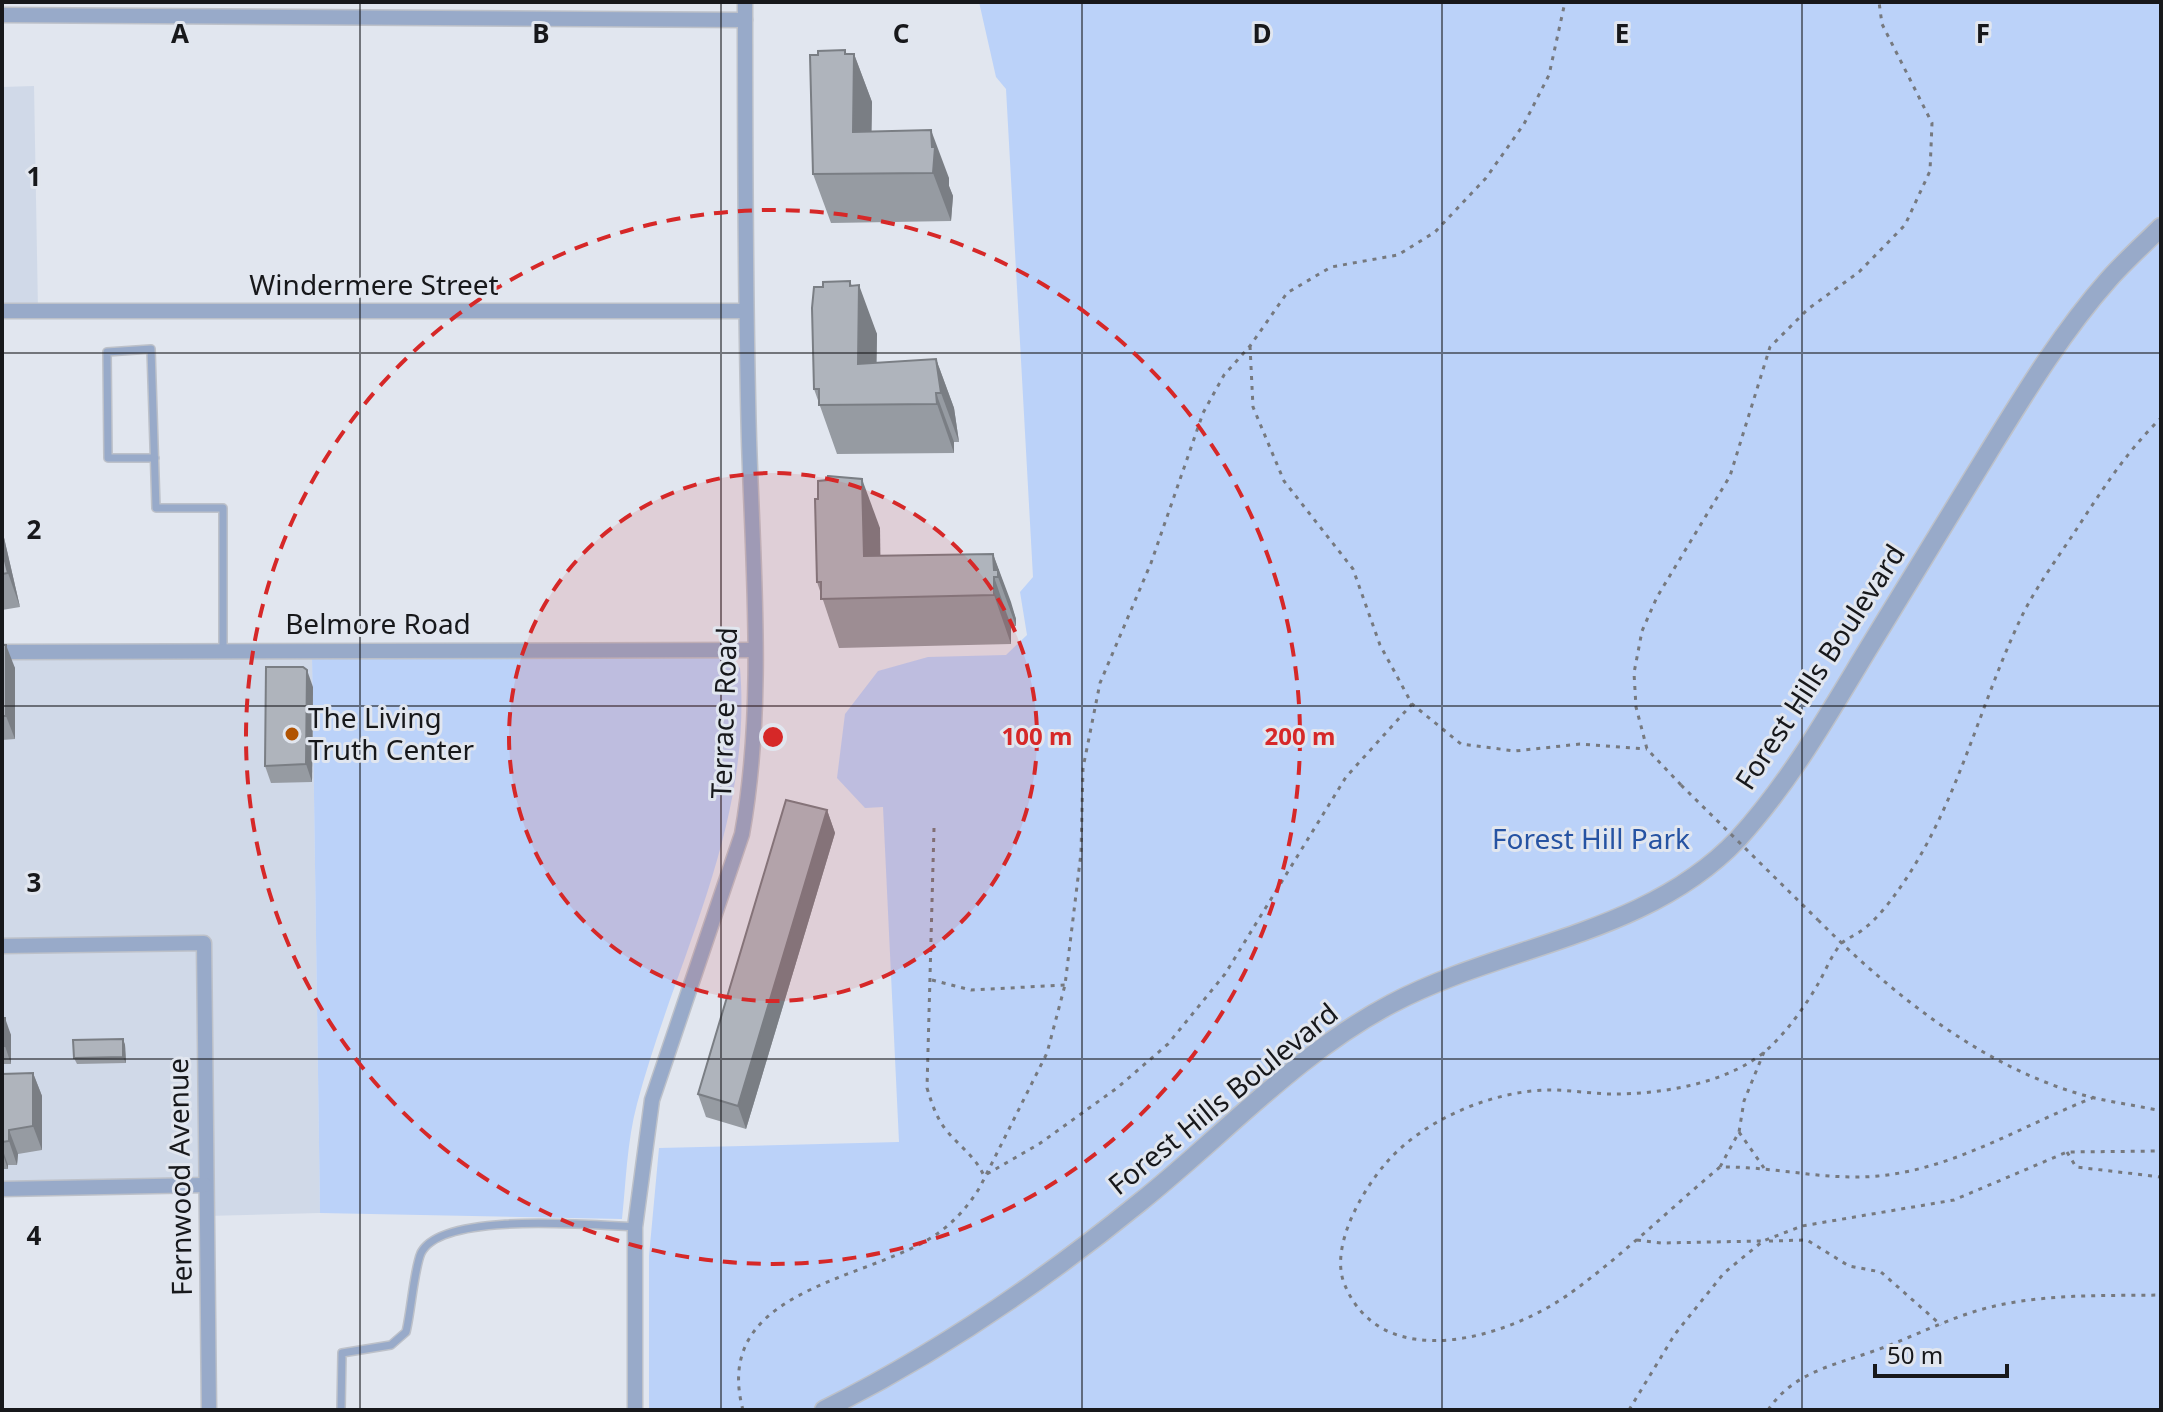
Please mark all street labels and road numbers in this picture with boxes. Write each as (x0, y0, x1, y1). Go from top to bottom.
street label: Windermere Street (249, 265, 499, 303)
street label: Forest Hills Boulevard (1726, 536, 1913, 796)
street label: Belmore Road (285, 604, 471, 642)
street label: Terrace Road (701, 627, 745, 799)
street label: Forest Hills Boulevard (1100, 994, 1345, 1203)
street label: Fernwood Avenue (158, 1058, 200, 1296)

